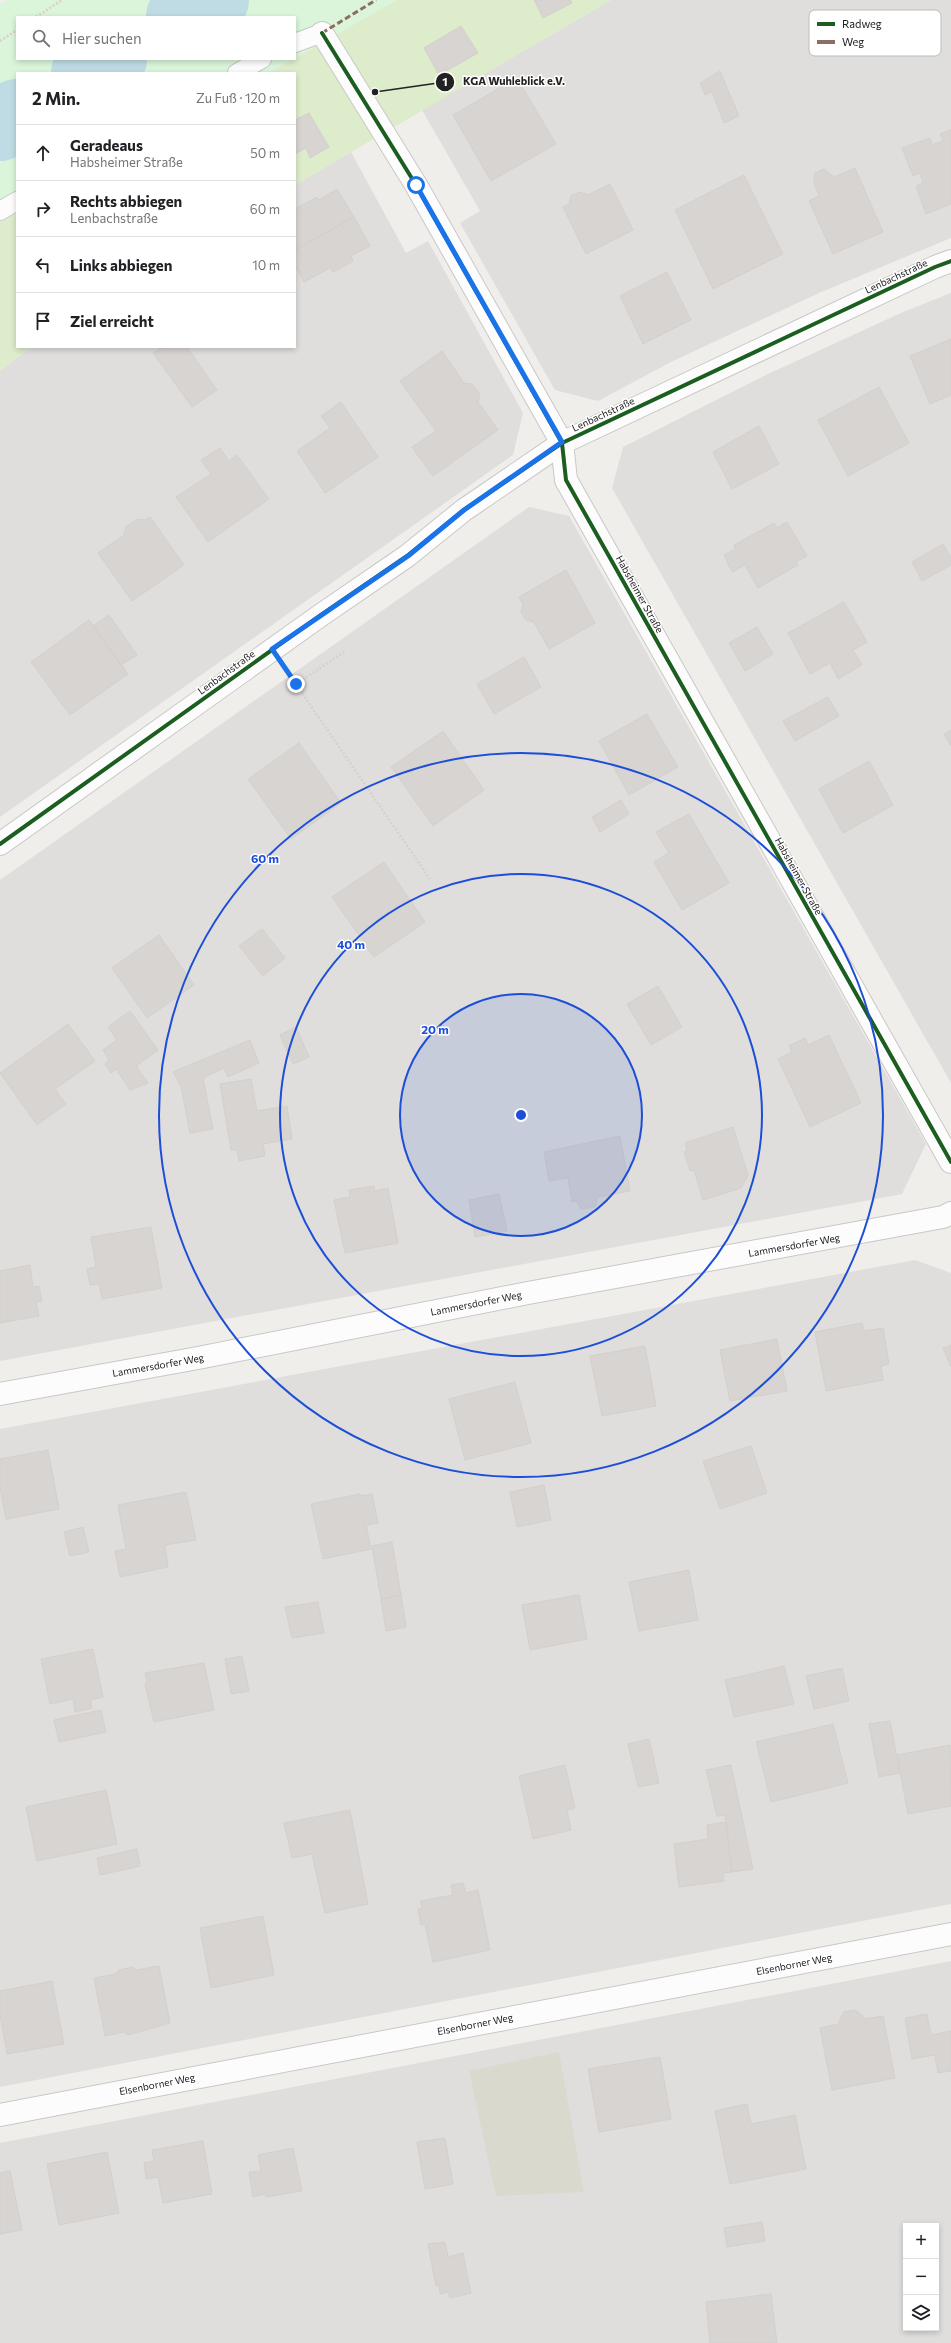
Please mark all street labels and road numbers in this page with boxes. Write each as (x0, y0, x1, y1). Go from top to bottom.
street label: Lenbachstraße (863, 256, 929, 296)
street label: Lenbachstraße (570, 394, 636, 434)
street label: Habsheimer Straße (614, 553, 666, 635)
street label: Lenbachstraße (195, 647, 257, 697)
street label: Habsheimer Straße (773, 835, 825, 917)
street label: Lammersdorfer Weg (747, 1231, 841, 1259)
street label: Lammersdorfer Weg (429, 1288, 523, 1318)
street label: Lammersdorfer Weg (111, 1351, 205, 1379)
street label: Elsenborner Weg (755, 1951, 834, 1977)
street label: Elsenborner Weg (436, 2011, 515, 2037)
street label: Elsenborner Weg (118, 2071, 197, 2097)

